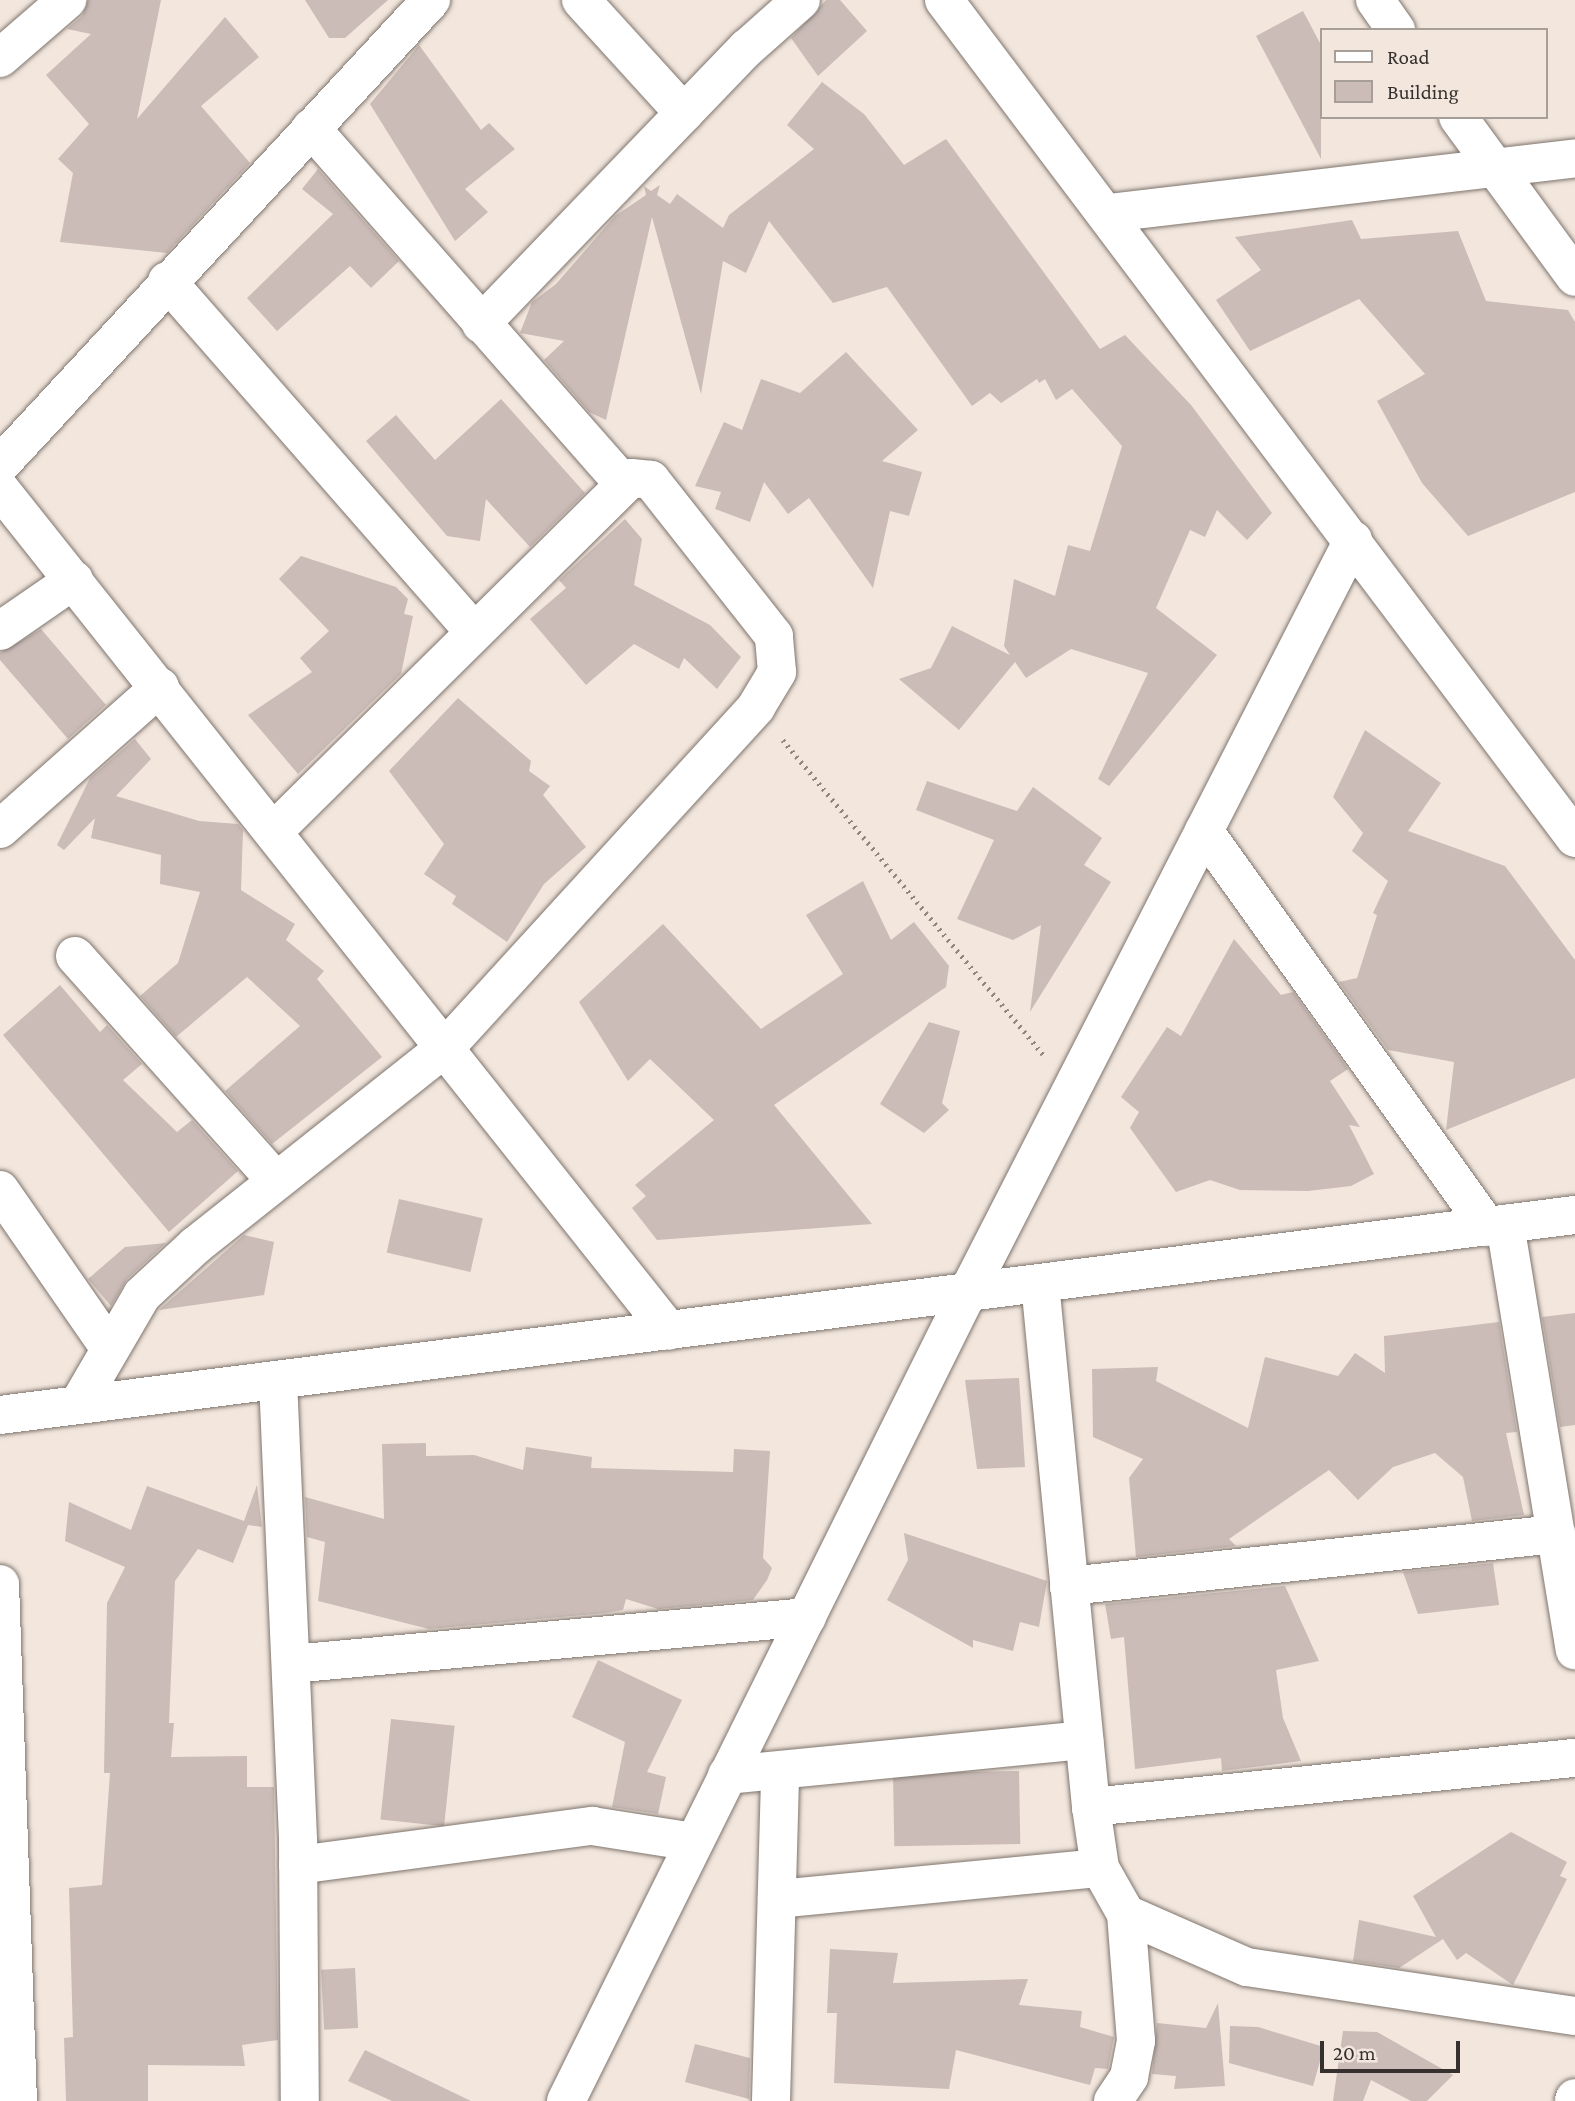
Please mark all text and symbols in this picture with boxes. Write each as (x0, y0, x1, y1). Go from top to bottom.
legend (1320, 28, 1547, 119)
text: Road (1387, 45, 1430, 69)
text: Building (1387, 80, 1459, 104)
scale bar (1323, 2028, 1463, 2072)
text: 20 m (1333, 2041, 1376, 2065)

